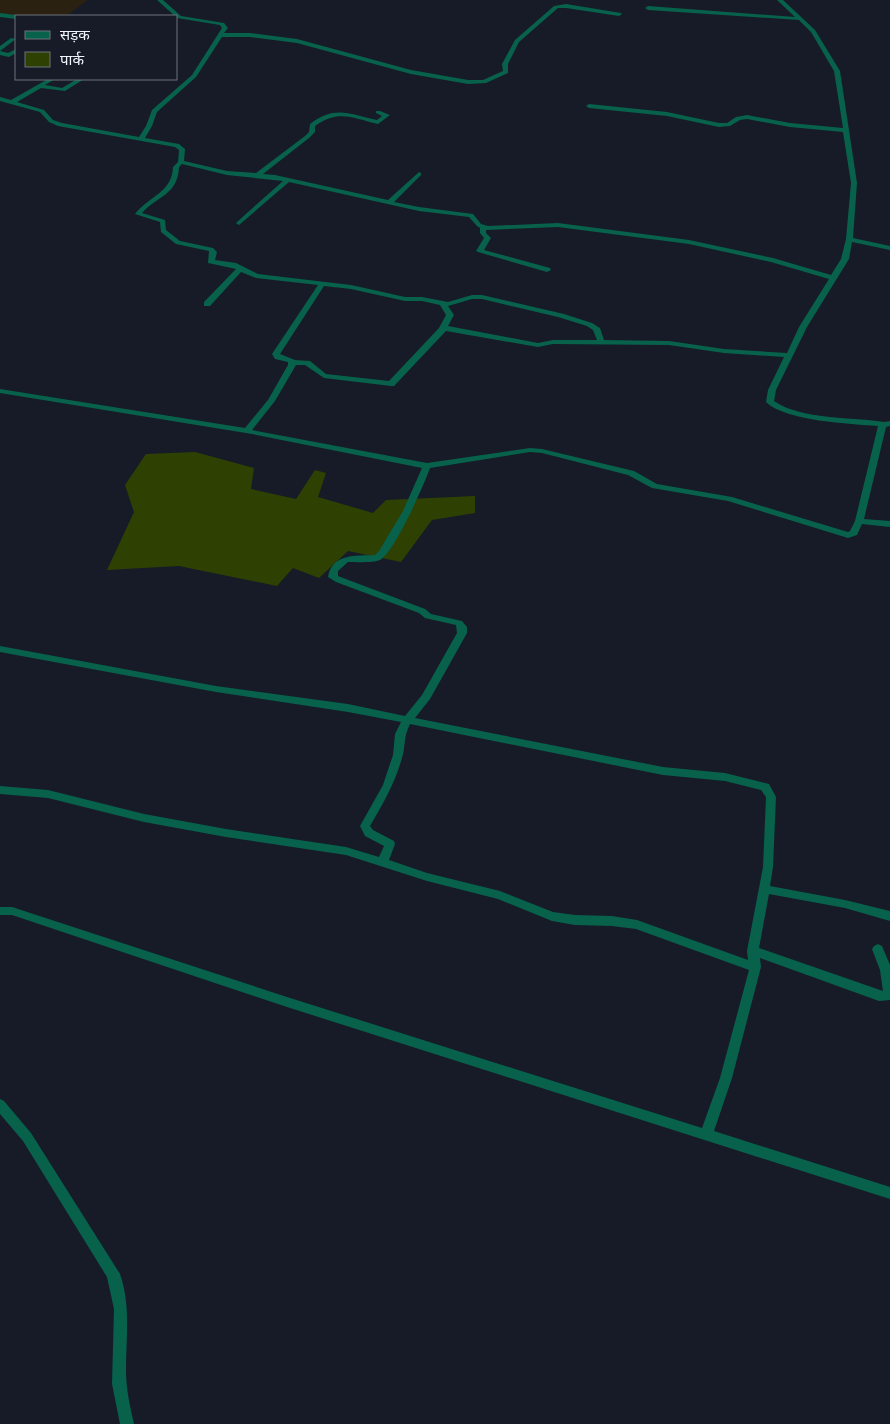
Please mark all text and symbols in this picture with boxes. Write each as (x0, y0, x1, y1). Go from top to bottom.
legend (15, 15, 178, 80)
text: सड़क (60, 26, 90, 43)
text: पार्क (60, 51, 84, 68)

